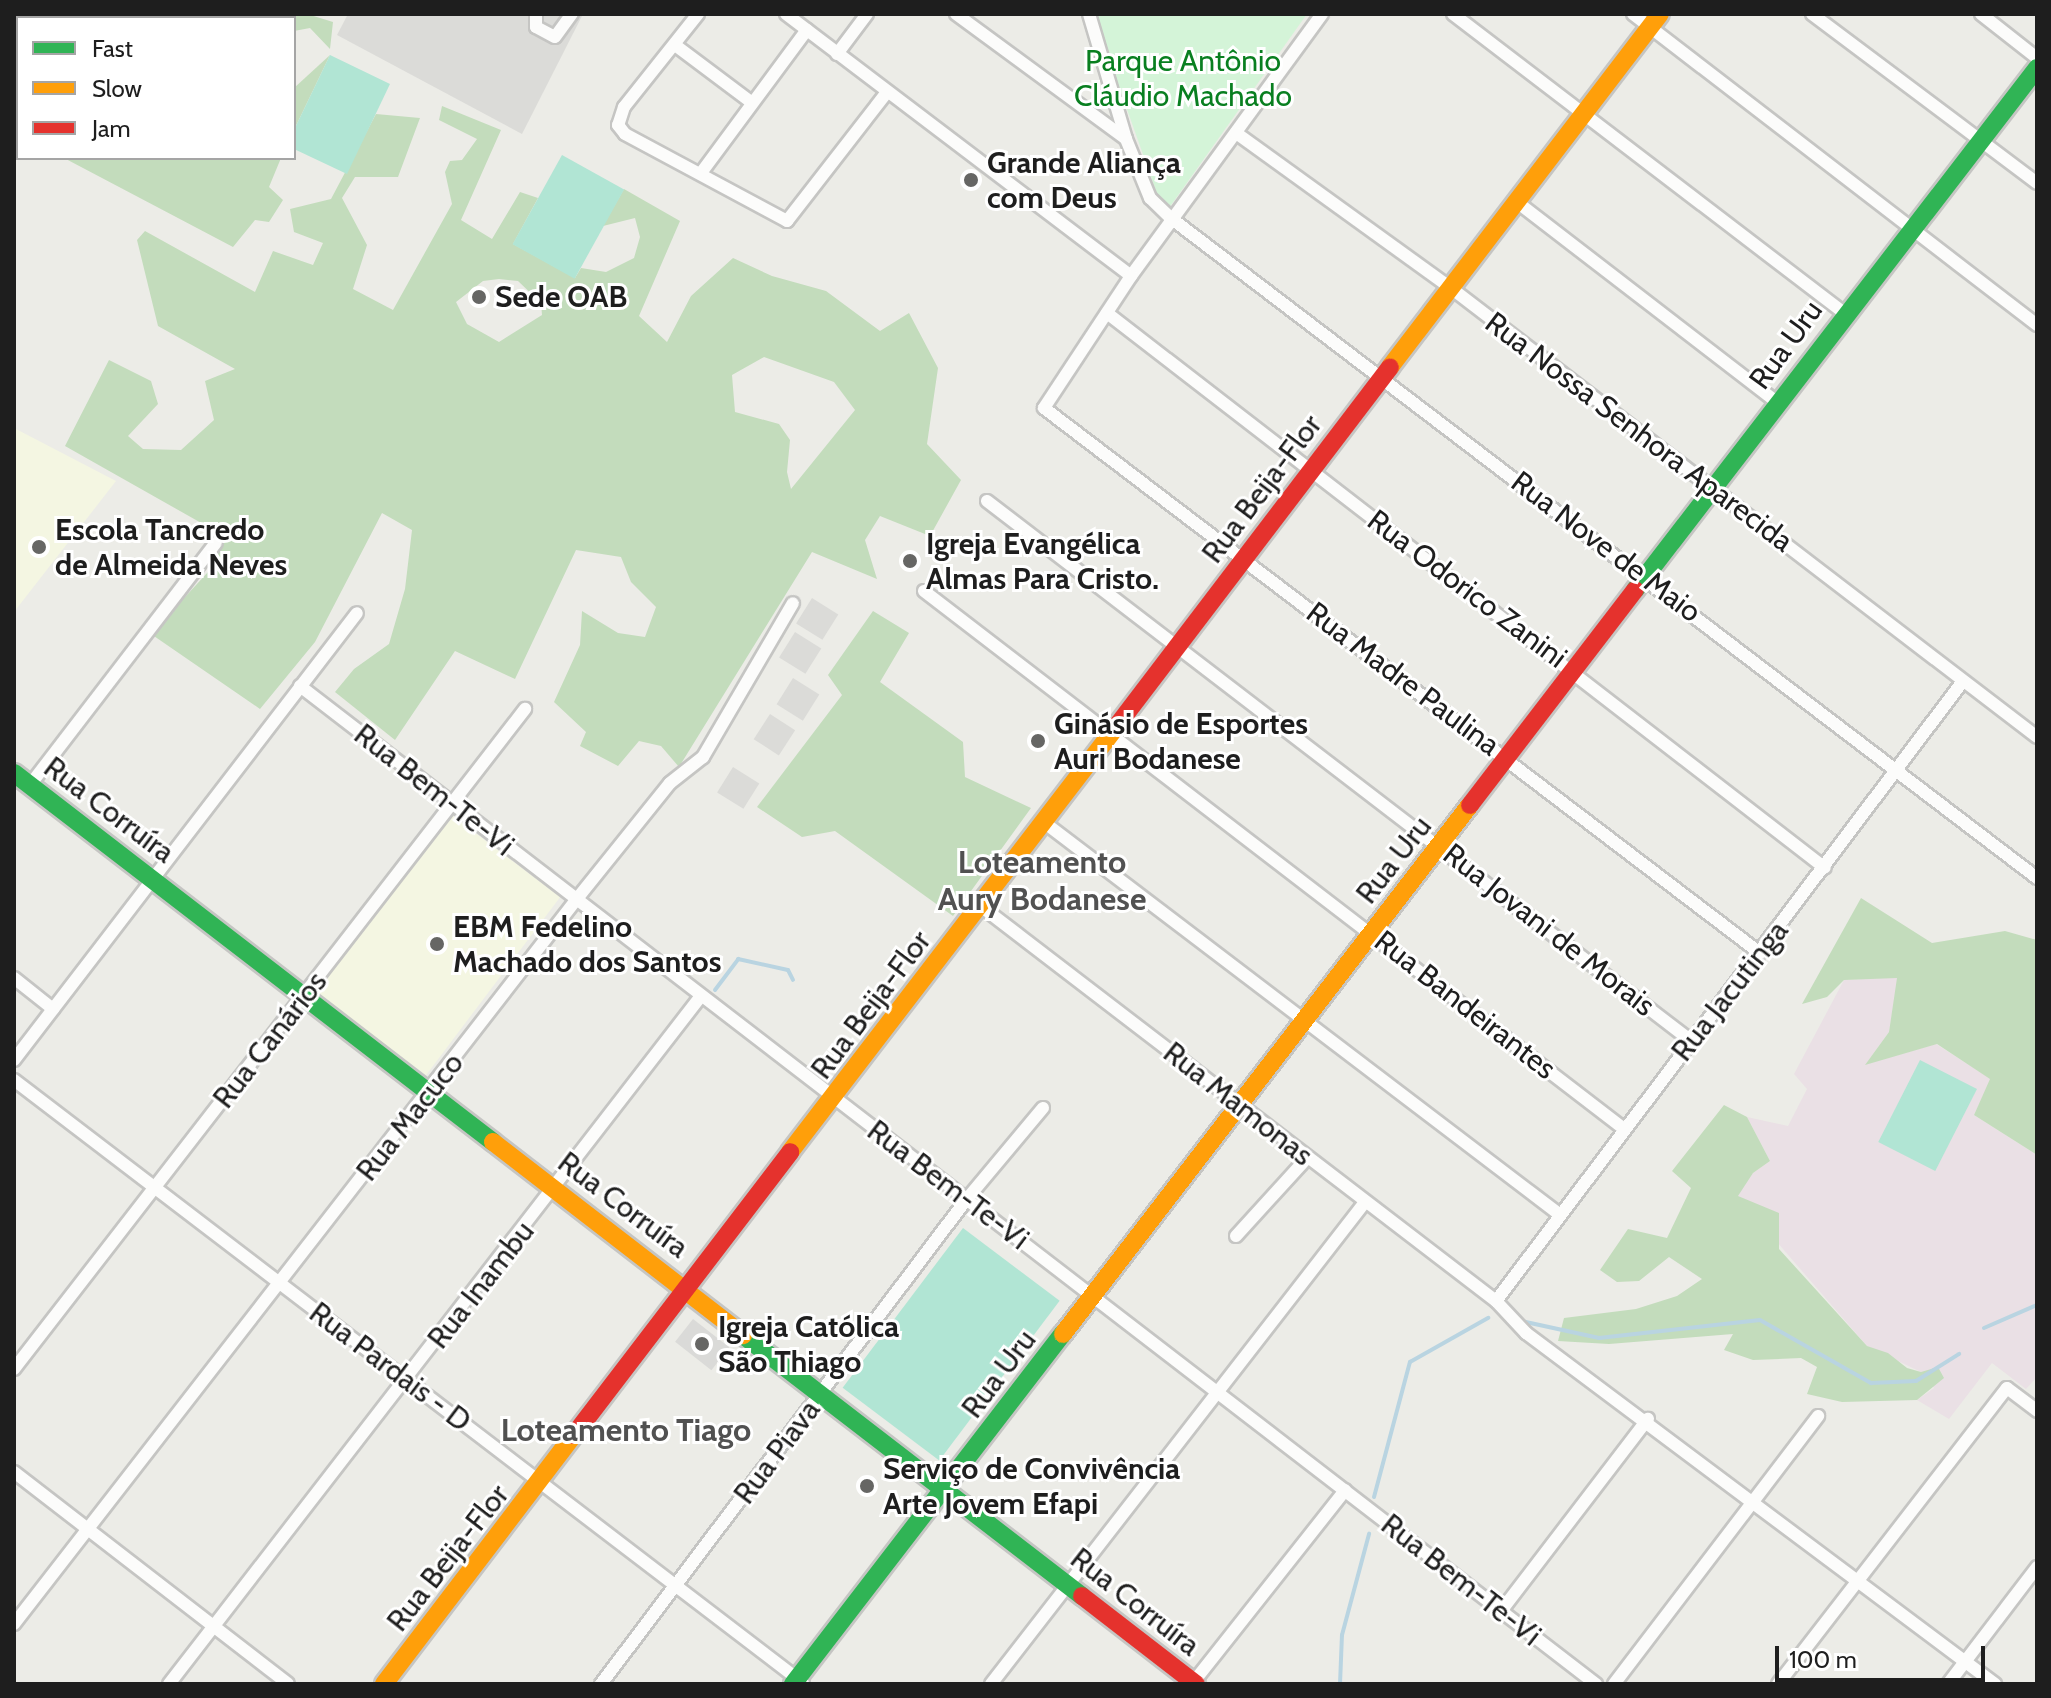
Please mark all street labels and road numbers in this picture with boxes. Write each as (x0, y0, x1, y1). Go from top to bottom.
street label: Rua Uru (1742, 294, 1830, 396)
street label: Rua Nossa Senhora Aparecida (1478, 305, 1800, 559)
street label: Rua Beija-Flor (1195, 408, 1329, 570)
street label: Rua Nove de Maio (1504, 464, 1708, 630)
street label: Rua Odorico Zanini (1360, 502, 1574, 676)
street label: Rua Madre Paulina (1299, 595, 1507, 763)
street label: Rua Bem-Te-Vi (347, 716, 521, 864)
street label: Rua Corruíra (37, 749, 181, 871)
street label: Rua Uru (1349, 809, 1439, 911)
street label: Rua Jovani de Morais (1436, 836, 1662, 1024)
street label: Rua Jacutinga (1664, 914, 1796, 1068)
street label: Rua Bandeirantes (1367, 923, 1563, 1087)
street label: Rua Beija-Flor (804, 924, 938, 1086)
street label: Rua Canários (206, 965, 334, 1115)
street label: Rua Mamonas (1156, 1035, 1320, 1173)
street label: Rua Macuco (349, 1046, 471, 1188)
street label: Rua Bem-Te-Vi (860, 1113, 1036, 1257)
street label: Rua Corruíra (551, 1144, 695, 1266)
street label: Rua Inambu (420, 1214, 542, 1356)
street label: Rua Pardais - D (302, 1295, 478, 1439)
street label: Rua Uru (954, 1323, 1044, 1425)
street label: Rua Piava (726, 1393, 828, 1511)
street label: Rua Beija-Flor (380, 1477, 516, 1639)
street label: Rua Bem-Te-Vi (1374, 1506, 1548, 1654)
street label: Rua Corruíra (1063, 1540, 1207, 1664)

